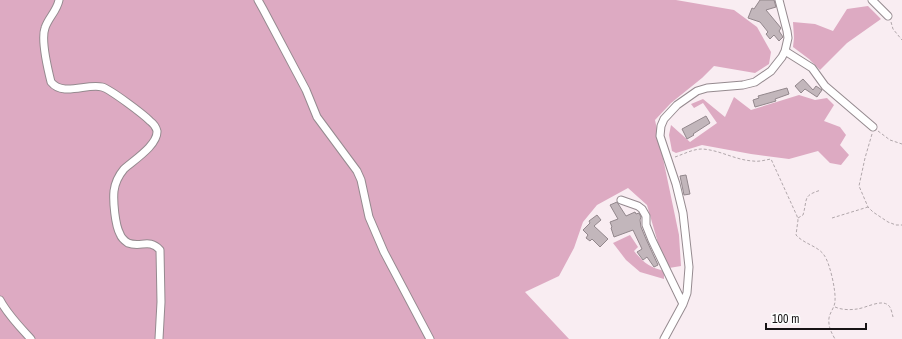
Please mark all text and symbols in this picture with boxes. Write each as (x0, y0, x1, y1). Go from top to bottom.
scale bar (766, 305, 866, 331)
text: 100 m (772, 311, 799, 327)

